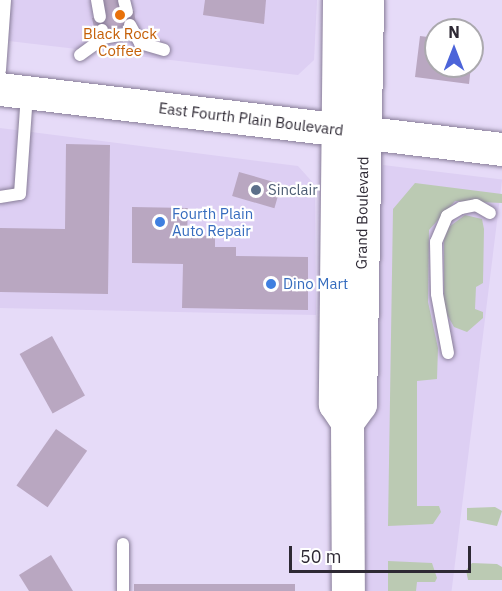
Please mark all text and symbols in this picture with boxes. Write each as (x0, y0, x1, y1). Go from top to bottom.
marker: Black Rock Coffee (113, 8, 127, 22)
north arrow (424, 18, 484, 78)
text: N (448, 22, 460, 42)
place label: Black Rock Coffee (83, 24, 157, 59)
street label: East Fourth Plain Boulevard (158, 99, 344, 139)
street label: Grand Boulevard (352, 156, 372, 270)
place label: Sinclair (268, 181, 318, 199)
marker: Sinclair (249, 183, 263, 197)
place label: Fourth Plain Auto Repair (172, 204, 253, 239)
marker: Fourth Plain Auto Repair (153, 215, 167, 229)
place label: Dino Mart (283, 275, 348, 293)
marker: Dino Mart (264, 277, 278, 291)
scale bar (292, 534, 474, 572)
text: 50 m (300, 545, 342, 568)

